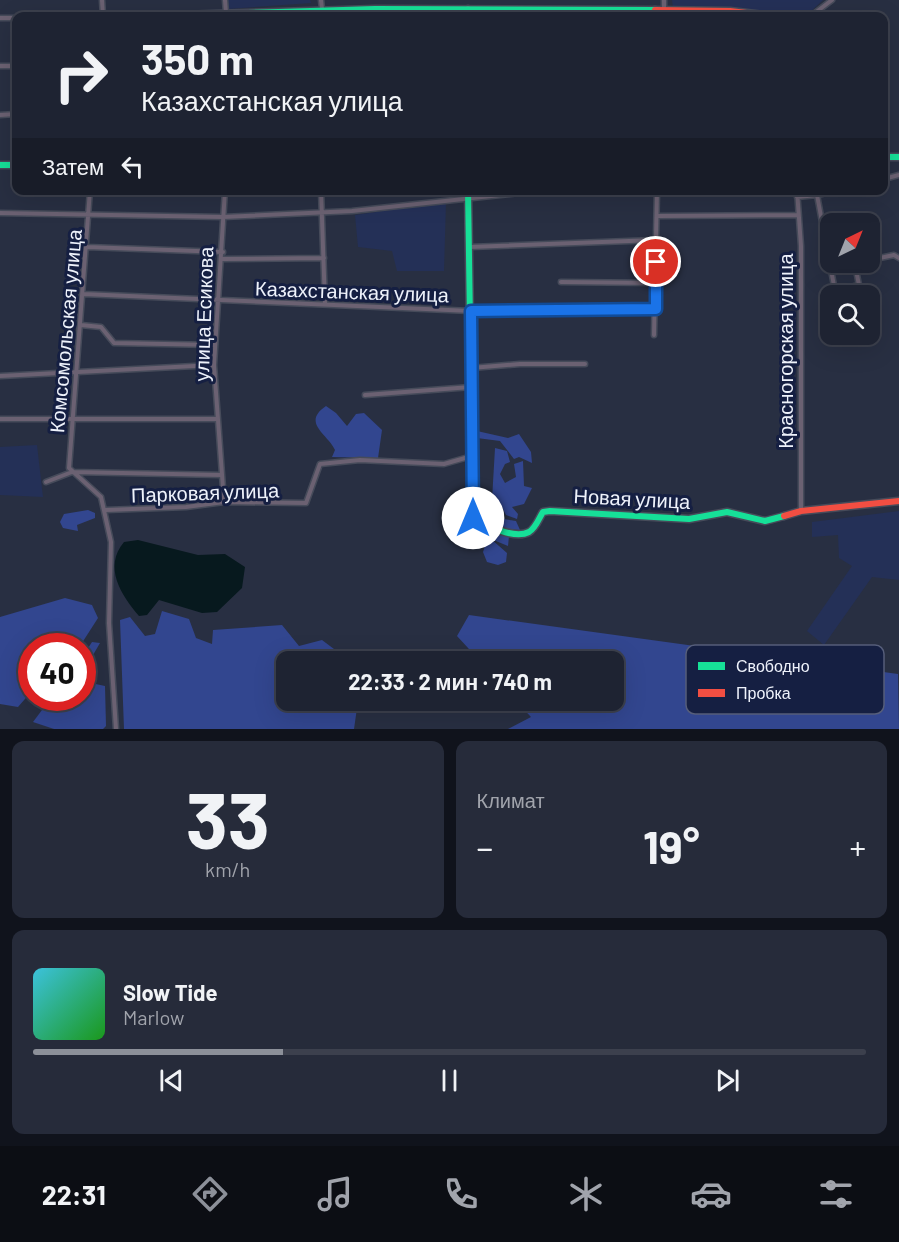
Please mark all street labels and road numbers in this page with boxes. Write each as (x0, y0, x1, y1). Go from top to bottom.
street label: Комсомольская улица (44, 227, 86, 434)
street label: улица Есикова (189, 245, 217, 382)
street label: Красногорская улица (773, 252, 797, 449)
street label: Казахстанская улица (255, 276, 450, 306)
street label: Парковая улица (131, 477, 280, 507)
street label: Новая улица (573, 483, 692, 513)

